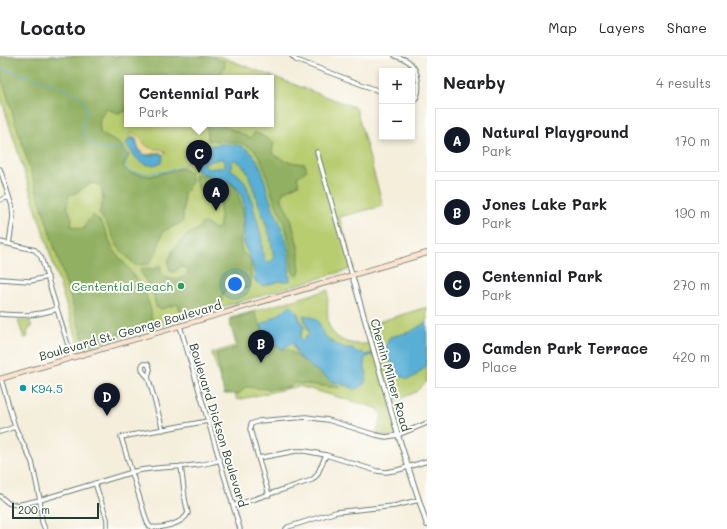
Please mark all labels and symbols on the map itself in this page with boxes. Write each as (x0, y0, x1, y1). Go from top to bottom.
pin: C (186, 140, 212, 173)
pin: A (203, 178, 229, 211)
your location (225, 274, 245, 294)
place label: Centential Beach (72, 278, 173, 294)
marker: Centential Beach (176, 281, 186, 291)
street label: Boulevard St. George Boulevard (37, 296, 223, 364)
street label: Chemin Milner Road (367, 317, 415, 434)
pin: B (248, 330, 274, 363)
street label: Boulevard Dickson Boulevard (186, 341, 252, 509)
place label: K94.5 (31, 380, 63, 396)
marker: K94.5 (18, 383, 28, 393)
pin: D (94, 383, 120, 416)
scale bar (12, 501, 99, 520)

